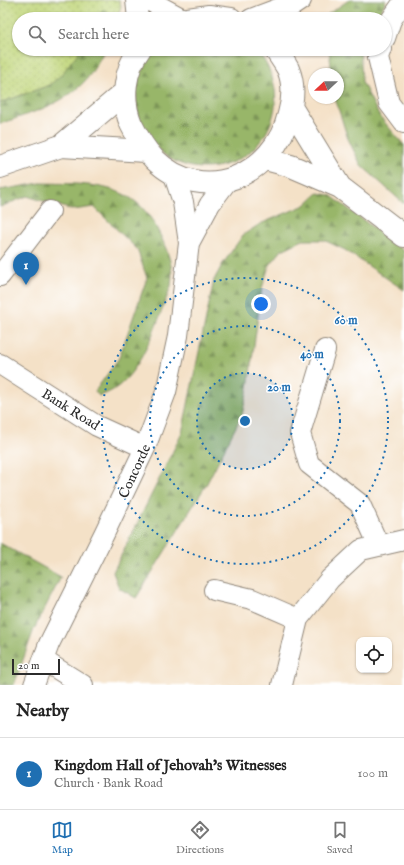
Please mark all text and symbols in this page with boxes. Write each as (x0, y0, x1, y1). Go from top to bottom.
search box (12, 12, 392, 56)
icon: search (26, 23, 48, 45)
text: Search here (58, 25, 129, 44)
north arrow (308, 68, 344, 104)
pin: 1 (13, 252, 39, 285)
your location (251, 294, 271, 314)
text: 60 m (335, 313, 358, 328)
text: 40 m (300, 347, 325, 362)
text: 20 m (267, 380, 291, 395)
street label: Bank Road (38, 385, 103, 435)
centre of rings (238, 414, 252, 428)
street label: Concorde (115, 441, 155, 501)
map controls (356, 637, 392, 673)
button: locate (356, 637, 392, 673)
scale bar (12, 657, 60, 676)
text: 20 m (18, 659, 39, 673)
text: Nearby (16, 701, 69, 722)
text: Kingdom Hall of Jehovah's Witnesses (54, 756, 287, 775)
text: 1 (27, 765, 31, 782)
text: 100 m (358, 765, 388, 782)
text: Church · Bank Road (54, 775, 163, 792)
tab: Map (51, 819, 73, 857)
tab: Directions (176, 819, 224, 857)
tab: Saved (327, 819, 353, 857)

